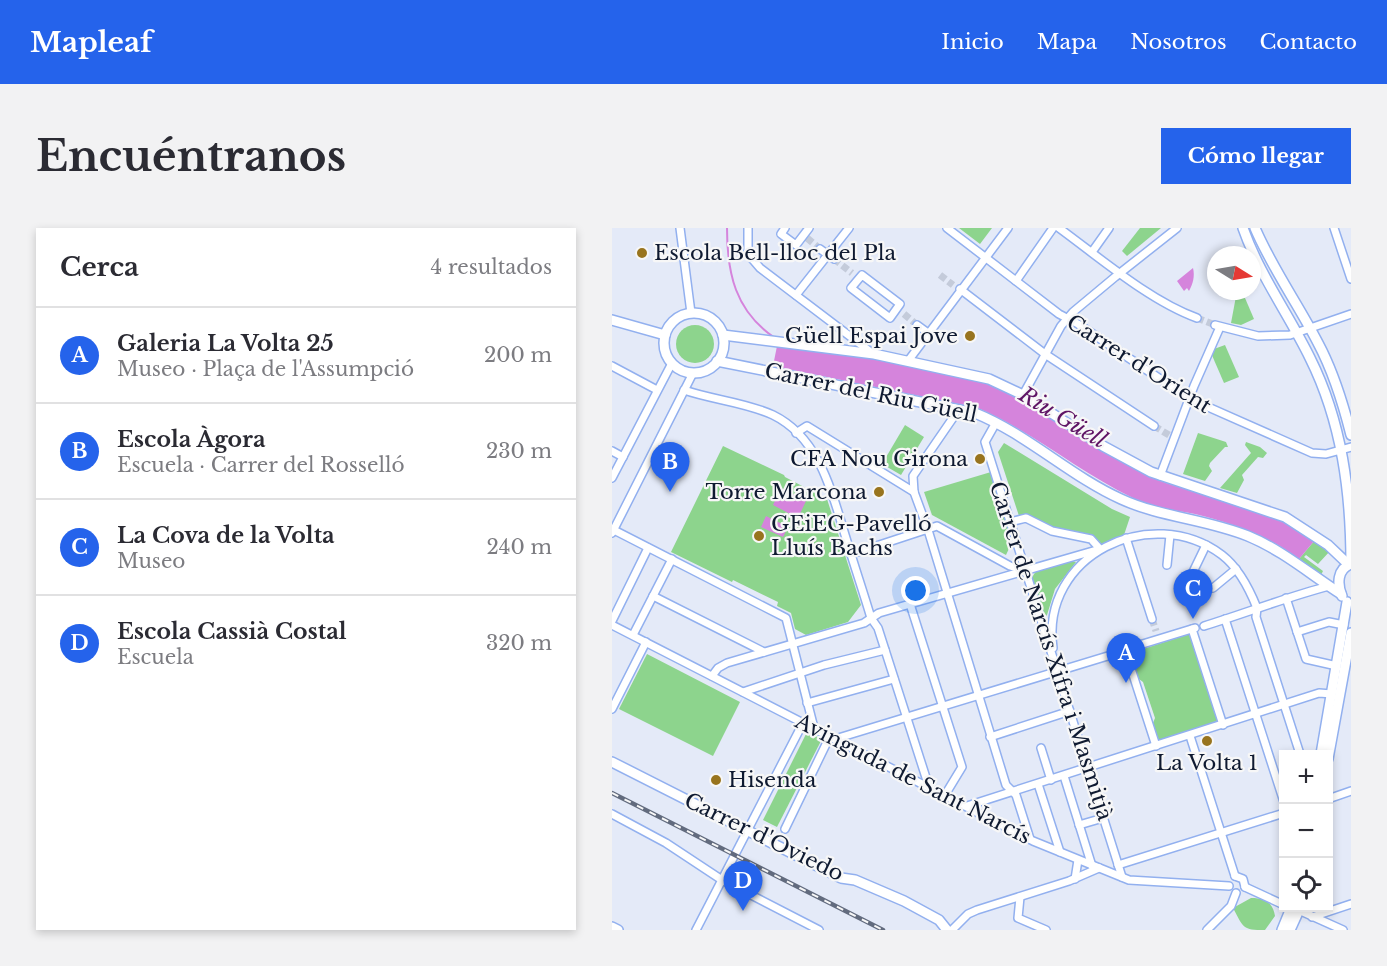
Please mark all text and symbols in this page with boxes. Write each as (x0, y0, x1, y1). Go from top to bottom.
text: Mapleaf (30, 25, 152, 60)
text: Inicio (941, 29, 1004, 55)
text: Mapa (1037, 29, 1097, 55)
text: Nosotros (1130, 29, 1226, 55)
text: Contacto (1259, 29, 1357, 55)
button: Cómo llegar (1161, 128, 1351, 184)
text: Encuéntranos (36, 130, 346, 182)
place label: Escola Bell-lloc del Pla (654, 240, 897, 266)
marker: Escola Bell-lloc del Pla (635, 246, 649, 260)
north arrow (1207, 246, 1261, 300)
text: Cerca (60, 251, 139, 283)
text: 4 resultados (431, 255, 552, 279)
street label: Carrer d'Orient (1062, 309, 1216, 419)
place label: Güell Espai Jove (785, 323, 958, 349)
marker: Güell Espai Jove (963, 329, 977, 343)
text: Galeria La Volta 25 (117, 330, 334, 357)
text: A (71, 343, 88, 367)
text: 200 m (484, 343, 552, 367)
text: Museo · Plaça de l'Assumpció (117, 357, 414, 381)
street label: Carrer del Riu Güell (762, 358, 980, 428)
water label: Riu Güell (1013, 380, 1111, 454)
text: Escola Àgora (117, 426, 266, 453)
text: B (72, 439, 87, 463)
text: 230 m (486, 439, 552, 463)
pin: B (650, 442, 690, 492)
place label: CFA Nou Girona (790, 446, 968, 472)
marker: CFA Nou Girona (973, 452, 987, 466)
text: Escuela · Carrer del Rosselló (117, 453, 404, 477)
street label: Carrer de Narcís Xifra i Masmitjà (984, 478, 1118, 824)
place label: Torre Marcona (705, 479, 867, 505)
marker: Torre Marcona (872, 485, 886, 499)
place label: GEiEG-Pavelló Lluís Bachs (771, 511, 932, 561)
text: La Cova de la Volta (117, 522, 335, 549)
marker: GEiEG-Pavelló Lluís Bachs (752, 529, 766, 543)
text: C (71, 535, 88, 559)
text: 240 m (487, 535, 552, 559)
text: Museo (117, 549, 185, 573)
pin: C (1174, 570, 1212, 619)
your location (901, 576, 930, 605)
text: Escola Cassià Costal (117, 618, 347, 645)
text: D (70, 631, 89, 655)
text: 320 m (486, 631, 552, 655)
pin: A (1106, 634, 1146, 683)
text: Escuela (117, 645, 194, 669)
street label: Avinguda de Sant Narcís (790, 708, 1035, 850)
marker: La Volta 1 (1200, 734, 1214, 748)
place label: La Volta 1 (1156, 750, 1258, 776)
map controls (1279, 750, 1333, 912)
button: + (1279, 750, 1333, 804)
place label: Hisenda (728, 767, 817, 793)
marker: Hisenda (709, 773, 723, 787)
street label: Carrer d'Oviedo (680, 787, 848, 887)
button: − (1279, 804, 1333, 858)
button: locate (1279, 858, 1333, 912)
pin: D (724, 862, 762, 911)

